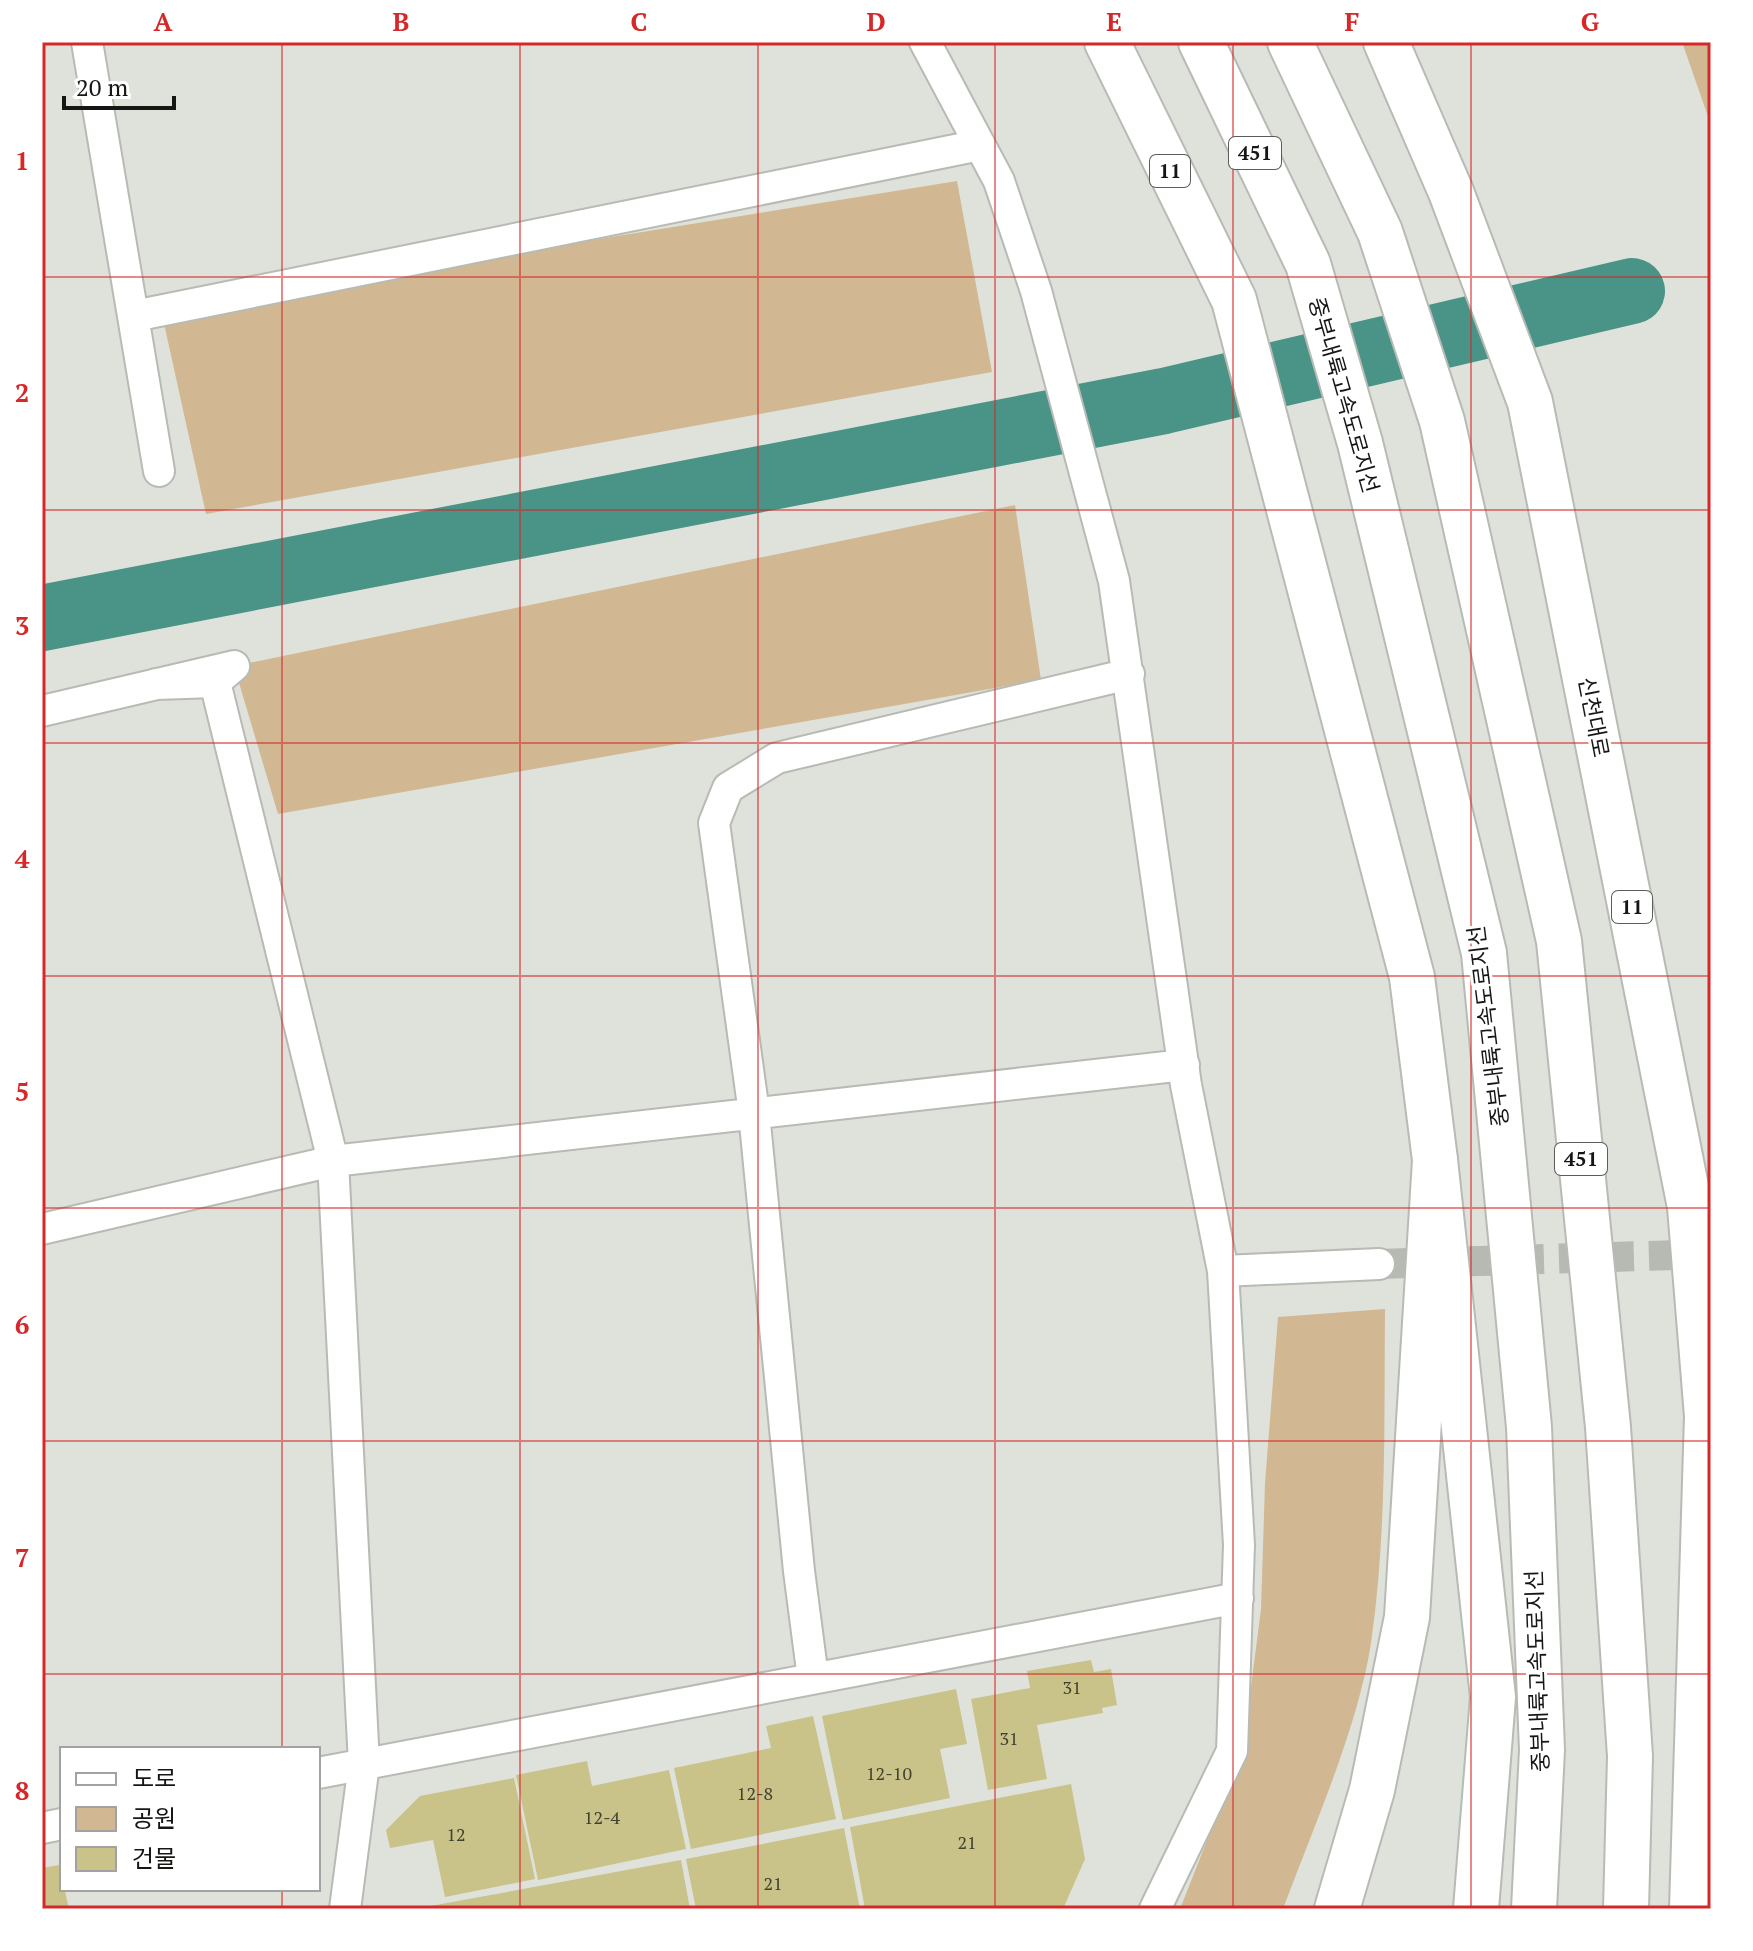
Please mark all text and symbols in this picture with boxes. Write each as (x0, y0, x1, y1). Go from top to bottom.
text: A (154, 4, 173, 38)
text: B (393, 4, 409, 38)
text: C (631, 4, 647, 38)
text: D (866, 4, 886, 38)
text: E (1106, 4, 1122, 38)
text: F (1345, 4, 1360, 38)
text: G (1581, 4, 1600, 38)
scale bar (64, 60, 174, 110)
text: 20 m (76, 71, 128, 103)
road number: 451 (1229, 137, 1281, 169)
text: 1 (15, 143, 29, 177)
road number: 11 (1150, 155, 1190, 187)
street label: 중부내륙고속도로지선 (1303, 294, 1386, 496)
text: 2 (15, 375, 29, 409)
text: 3 (15, 608, 29, 642)
street label: 신천대로 (1573, 674, 1616, 759)
text: 4 (15, 841, 30, 875)
road number: 11 (1612, 891, 1652, 923)
street label: 중부내륙고속도로지선 (1461, 924, 1514, 1128)
text: 5 (15, 1074, 29, 1108)
road number: 451 (1555, 1143, 1607, 1175)
text: 6 (15, 1307, 29, 1341)
text: 7 (15, 1540, 29, 1574)
street label: 중부내륙고속도로지선 (1518, 1569, 1555, 1773)
house number: 31 (1062, 1675, 1082, 1699)
house number: 31 (999, 1726, 1019, 1750)
legend (60, 1747, 320, 1891)
house number: 12-10 (866, 1761, 912, 1785)
text: 도로 (132, 1762, 176, 1794)
text: 8 (15, 1773, 29, 1807)
house number: 12-8 (737, 1781, 773, 1805)
text: 공원 (132, 1802, 176, 1834)
house number: 12-4 (584, 1805, 621, 1829)
house number: 12 (446, 1822, 466, 1846)
house number: 21 (957, 1830, 977, 1854)
text: 건물 (132, 1842, 176, 1874)
house number: 21 (763, 1871, 783, 1895)

